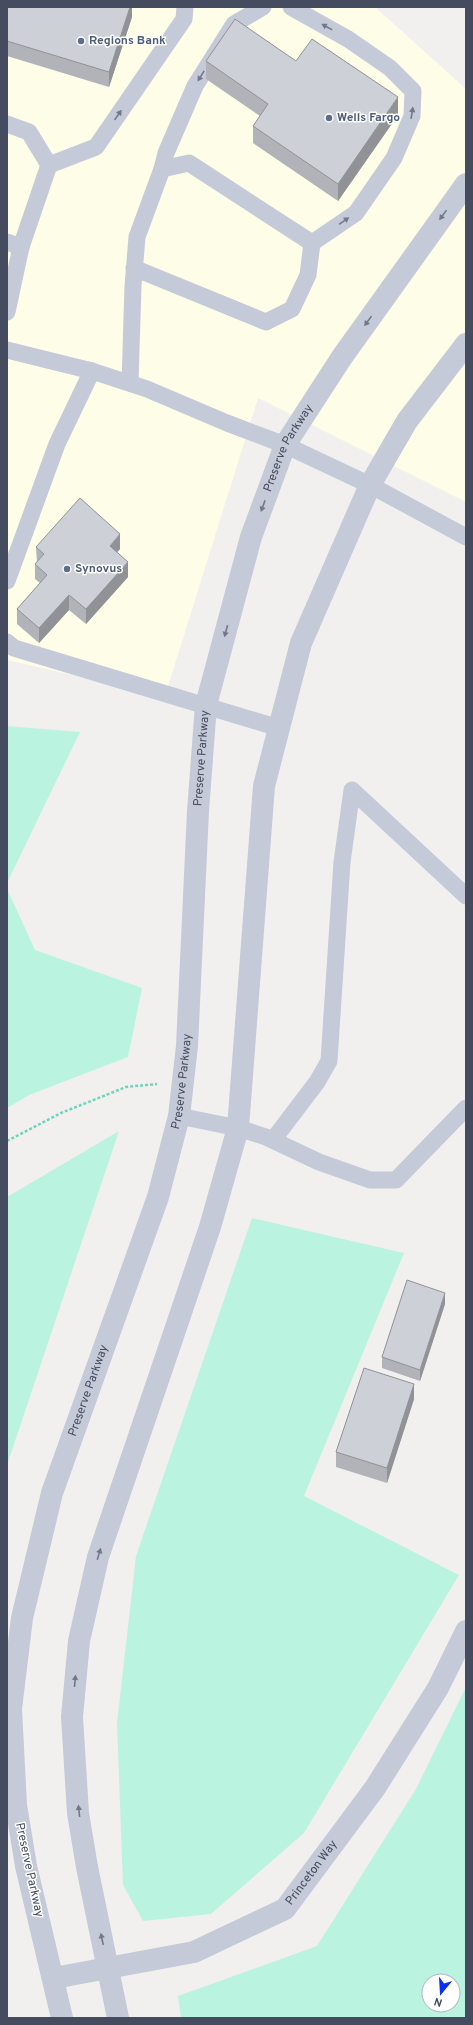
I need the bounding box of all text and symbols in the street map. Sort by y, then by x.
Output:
one-way arrow [321,24,333,30]
place label: Regions Bank [89,33,166,49]
marker: Regions Bank [76,36,86,46]
one-way arrow [197,71,205,81]
one-way arrow [409,106,415,119]
one-way arrow [114,110,122,120]
place label: Wells Fargo [337,110,400,126]
marker: Wells Fargo [324,113,334,123]
one-way arrow [439,210,447,221]
one-way arrow [339,217,349,225]
one-way arrow [364,316,372,327]
street label: Preserve Parkway [260,401,317,494]
one-way arrow [259,501,265,513]
place label: Synovus [75,561,122,577]
marker: Synovus [62,564,72,574]
one-way arrow [223,625,229,637]
street label: Preserve Parkway [190,710,214,807]
street label: Preserve Parkway [168,1033,196,1131]
street label: Preserve Parkway [65,1343,112,1439]
one-way arrow [96,1547,102,1559]
one-way arrow [72,1675,79,1687]
one-way arrow [75,1805,82,1817]
street label: Preserve Parkway [11,1821,47,1919]
street label: Princeton Way [282,1837,341,1909]
one-way arrow [99,1933,105,1945]
north arrow [421,1973,461,2013]
text: N [432,1994,444,2009]

